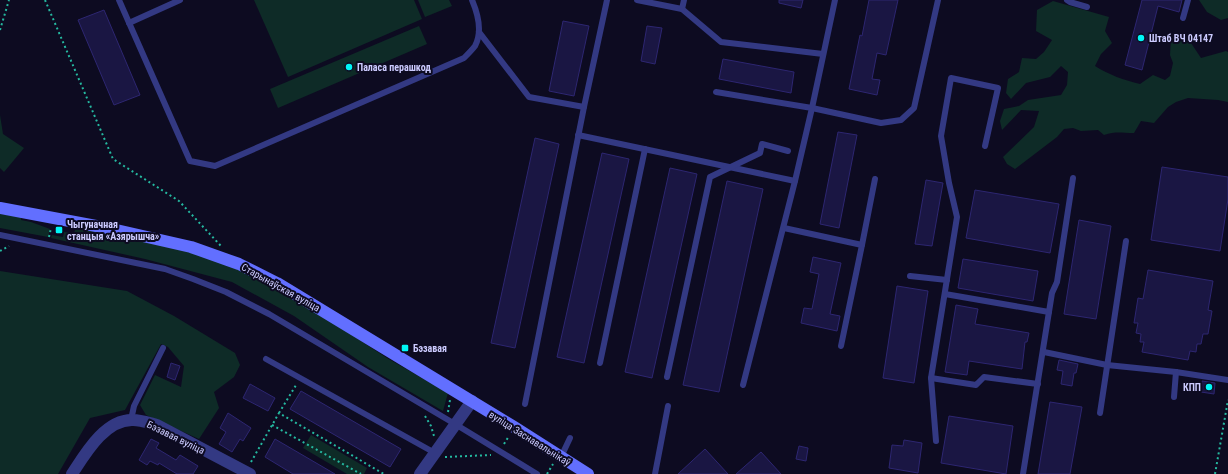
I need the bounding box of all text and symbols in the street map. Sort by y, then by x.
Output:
marker: Штаб ВЧ 04147 [1136,33,1146,43]
place label: Штаб ВЧ 04147 [1149,33,1213,44]
marker: Паласа перашкод [344,62,354,72]
place label: Паласа перашкод [357,62,431,73]
place label: Чыгуначная станцыя «Азярышча» [67,219,160,242]
marker: Чыгуначная станцыя «Азярышча» [54,225,64,235]
street label: Старынаўская вуліца [240,261,322,314]
marker: Бэзавая [400,343,410,353]
place label: Бэзавая [413,343,447,354]
place label: КПП [1183,382,1201,393]
marker: КПП [1204,382,1214,392]
street label: вуліца Заснавальнікаў [487,409,572,468]
street label: Бэзавая вуліца [145,419,207,456]

